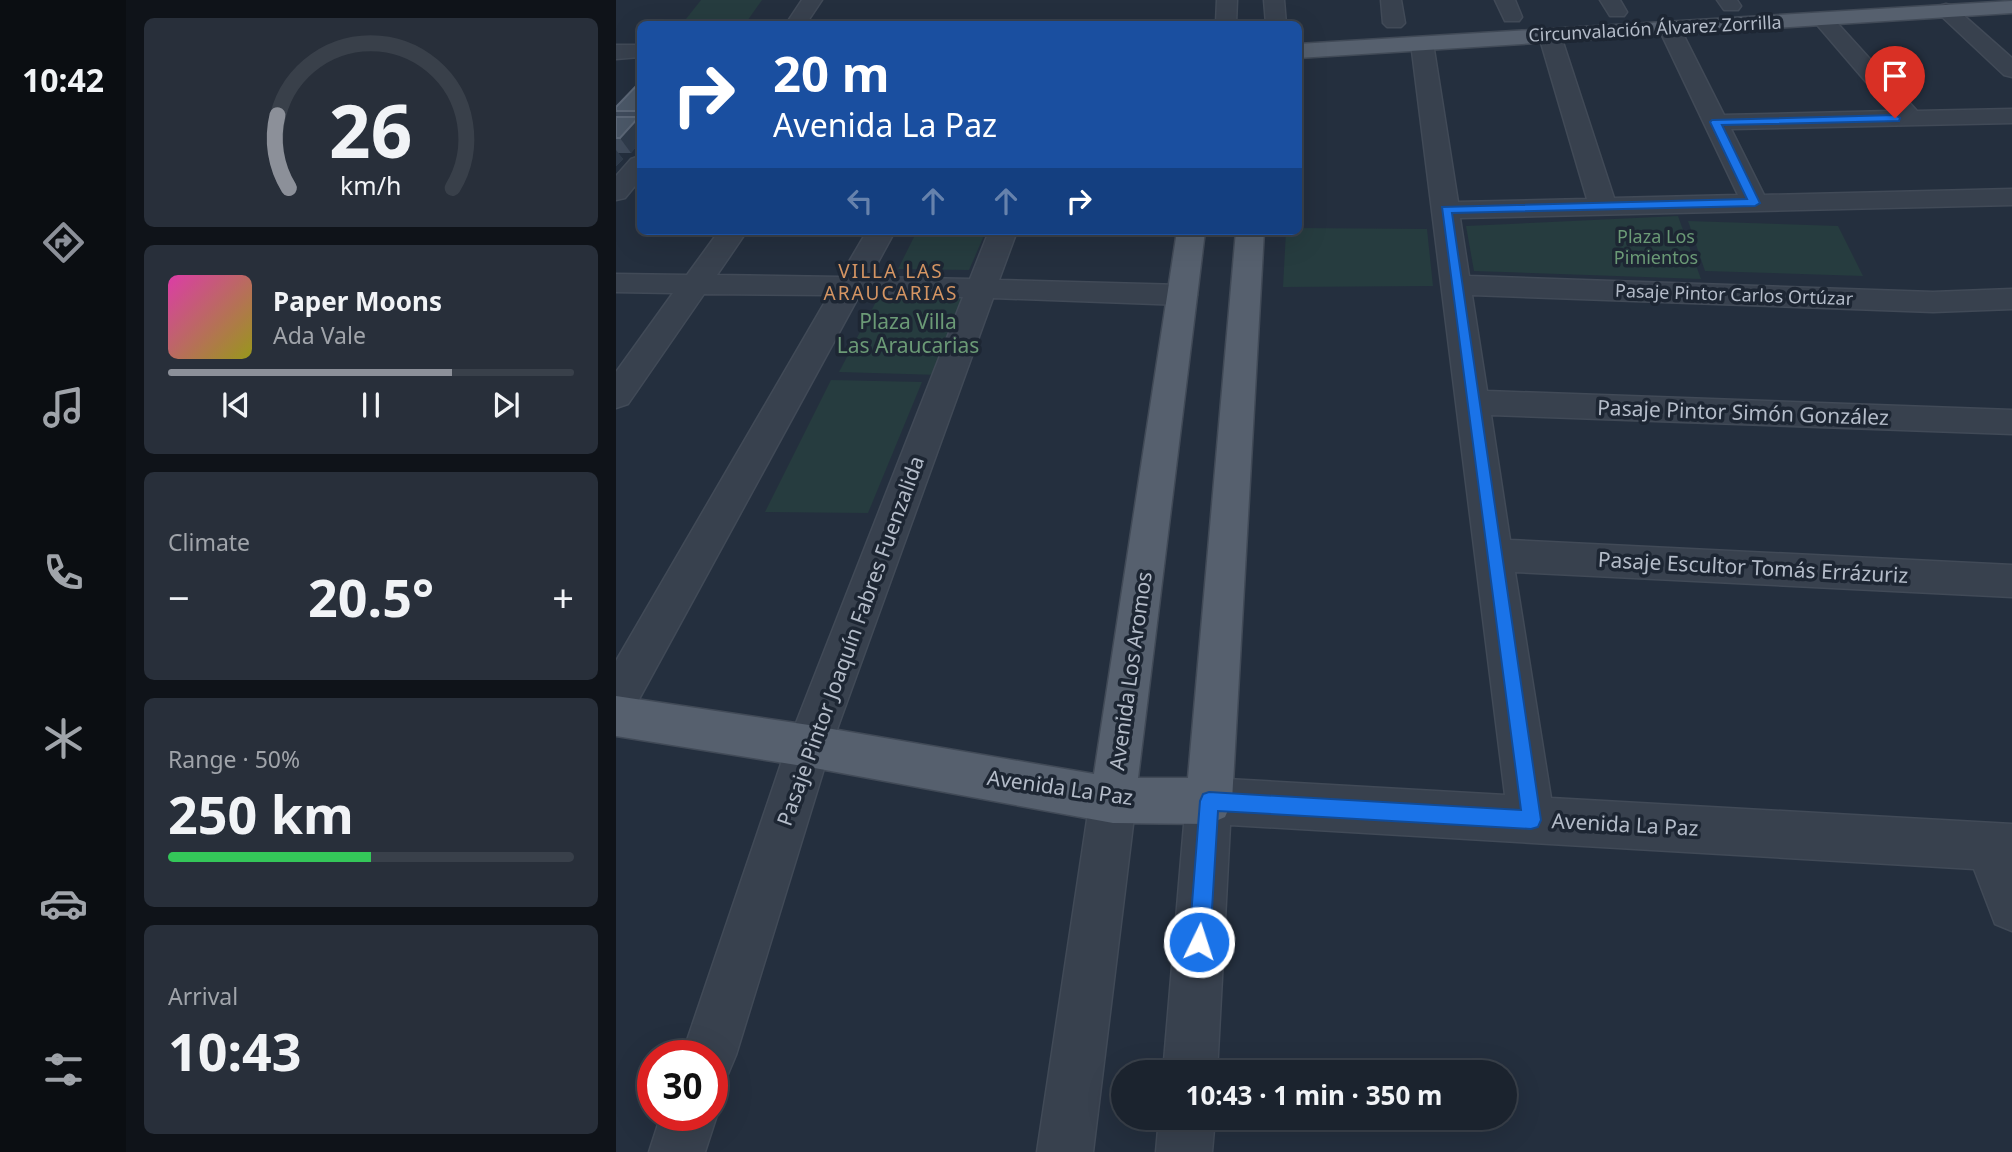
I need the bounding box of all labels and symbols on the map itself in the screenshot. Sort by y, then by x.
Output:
street label: Circunvalación Álvarez Zorrilla [1528,9,1782,47]
pin [1865,46,1925,118]
park label: Plaza Los Pimientos [1614,224,1698,269]
district label: VILLA LAS ARAUCARIAS [824,258,958,306]
street label: Pasaje Pintor Carlos Ortúzar [1615,278,1854,310]
park label: Plaza Villa Las Araucarias [837,307,979,359]
street label: Pasaje Pintor Simón González [1597,393,1889,431]
street label: Pasaje Pintor Joaquín Fabres Fuenzalida [770,452,930,829]
street label: Pasaje Escultor Tomás Errázuriz [1597,545,1909,589]
street label: Avenida Los Aromos [1102,570,1158,772]
street label: Avenida La Paz [985,763,1135,811]
street label: Avenida La Paz [1551,806,1699,842]
position arrow [1162,905,1236,979]
speed limit sign: 30 [637,1040,728,1131]

